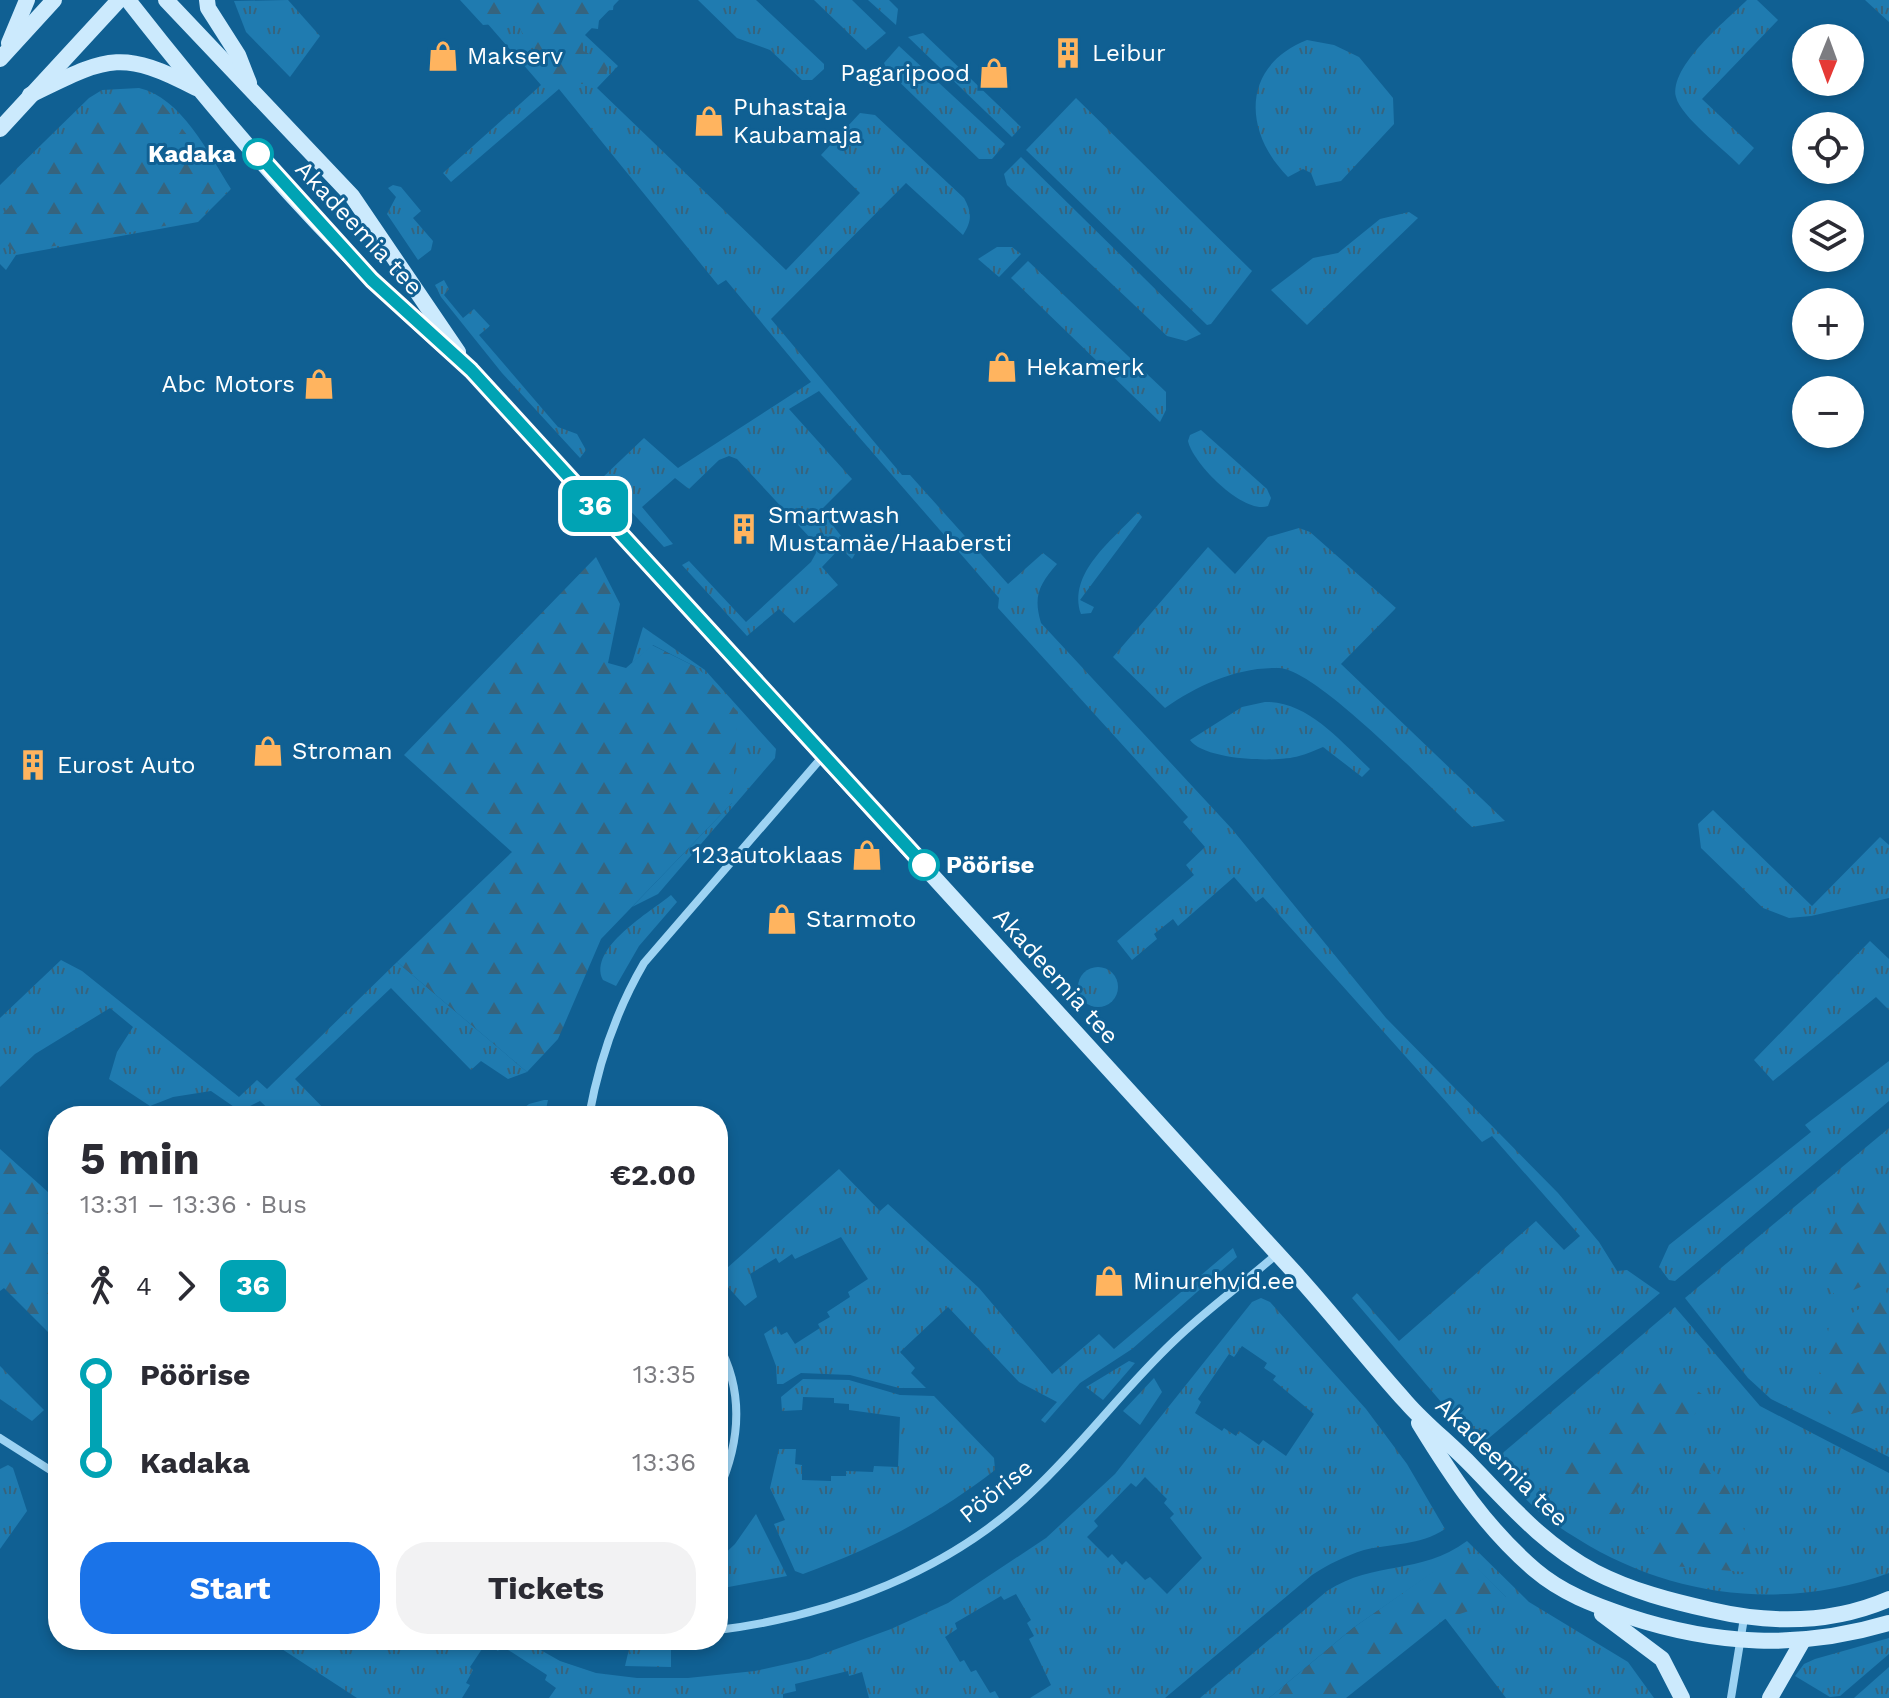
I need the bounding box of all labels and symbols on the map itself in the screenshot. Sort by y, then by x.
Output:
north arrow [1792,24,1864,96]
building icon: Leibur [1051,36,1085,70]
shop icon: Makserv [426,39,460,73]
place label: Leibur [1092,39,1166,67]
place label: Makserv [467,42,564,70]
shop icon: Pagaripood [977,56,1011,90]
place label: Pagaripood [840,59,970,87]
place label: Puhastaja Kaubamaja [733,93,862,149]
shop icon: Puhastaja Kaubamaja [692,104,726,138]
marker: Kadaka [243,139,273,169]
place label: Kadaka [148,140,236,168]
street label: Akadeemia tee [290,155,428,301]
shop icon: Hekamerk [985,350,1019,384]
place label: Hekamerk [1026,353,1145,381]
shop icon: Abc Motors [302,367,336,401]
place label: Abc Motors [162,370,295,398]
line badge: 36 [559,480,631,532]
place label: Smartwash Mustamäe/Haabersti [768,501,1012,557]
building icon: Smartwash Mustamäe/Haabersti [727,512,761,546]
shop icon: Stroman [251,734,285,768]
place label: Stroman [292,737,393,765]
building icon: Eurost Auto [16,748,50,782]
place label: Eurost Auto [57,751,195,779]
shop icon: 123autoklaas [850,838,884,872]
place label: 123autoklaas [692,841,843,869]
marker: Pöörise [909,850,939,880]
place label: Pöörise [946,851,1034,879]
shop icon: Starmoto [765,902,799,936]
street label: Akadeemia tee [988,902,1124,1050]
place label: Starmoto [806,905,916,933]
shop icon: Minurehvid.ee [1092,1264,1126,1298]
place label: Minurehvid.ee [1133,1267,1295,1295]
street label: Akadeemia tee [1430,1392,1574,1532]
street label: Pöörise [954,1453,1038,1529]

